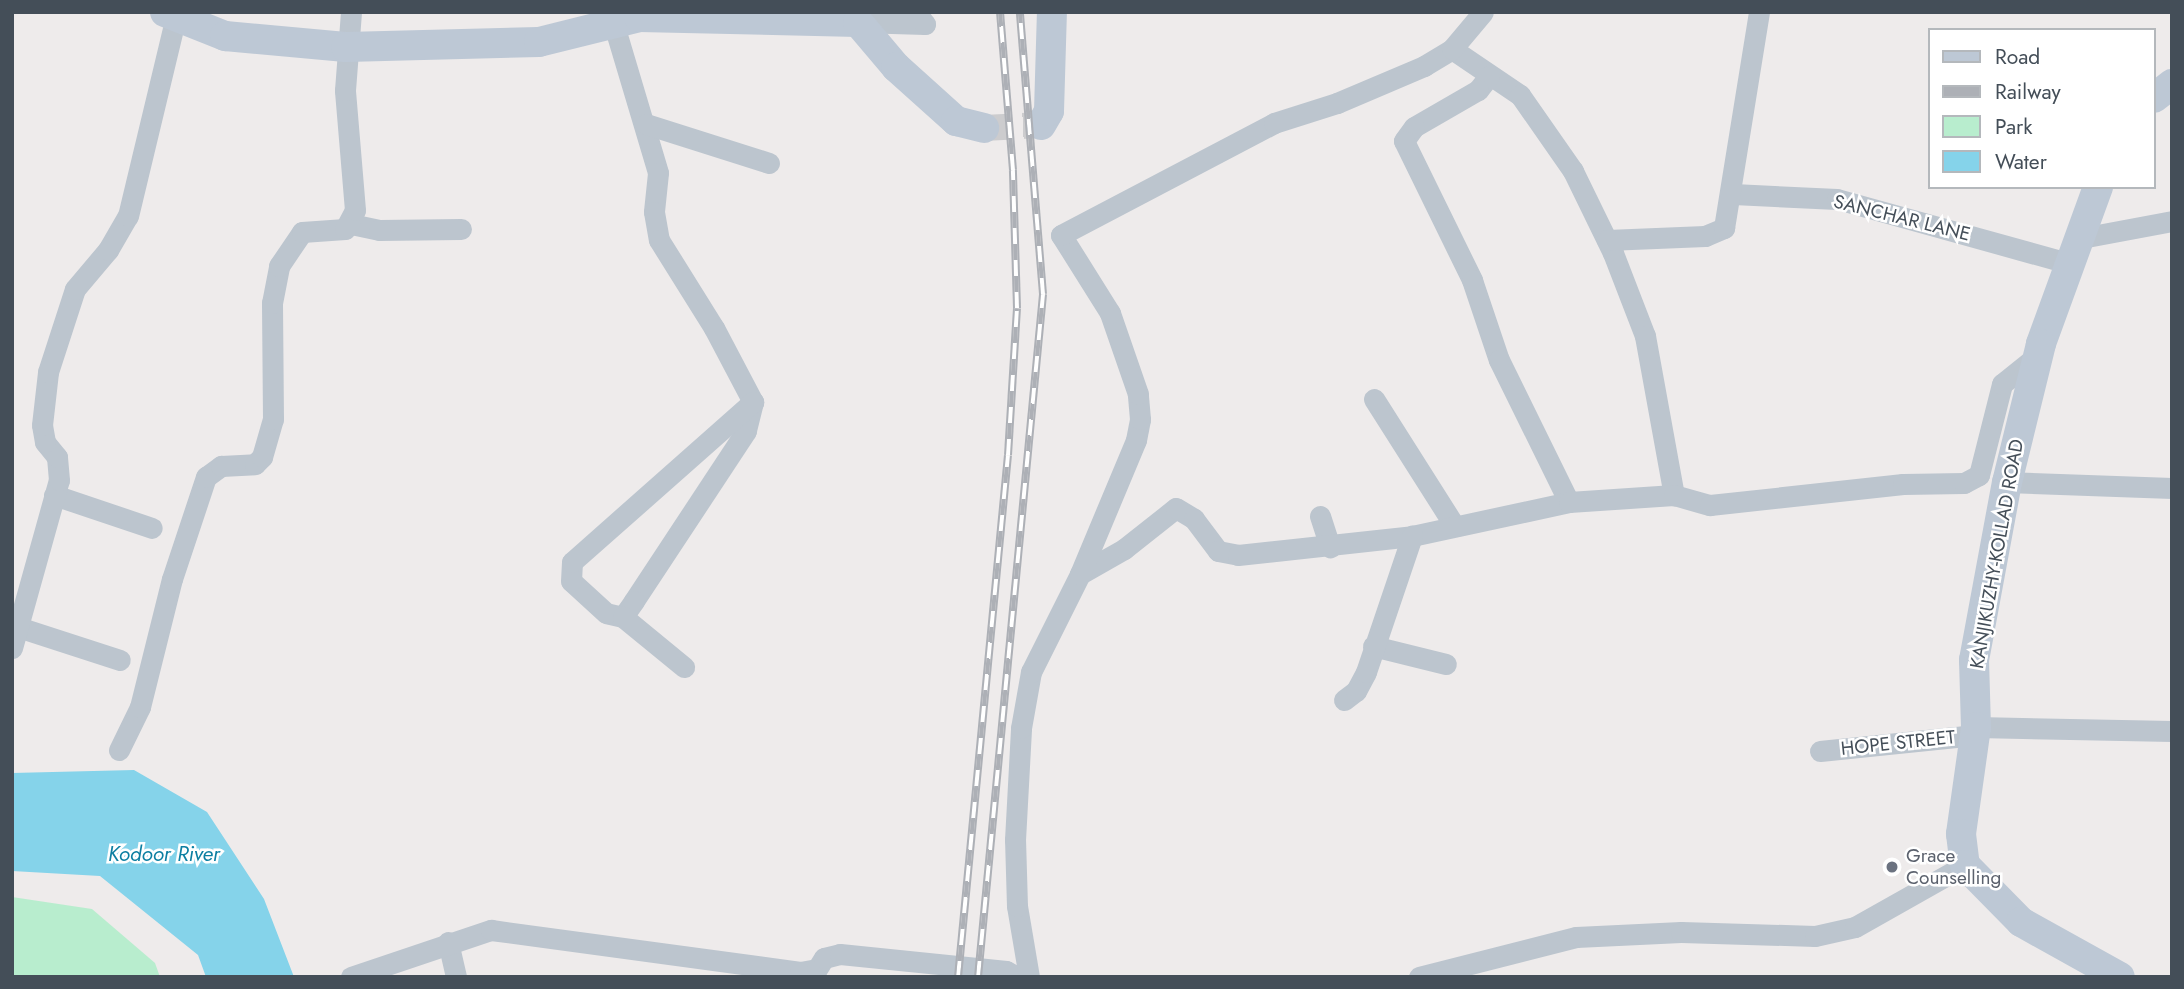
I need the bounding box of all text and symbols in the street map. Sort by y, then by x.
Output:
legend [1928,28,2156,189]
text: Road [1995,42,2040,72]
text: Railway [1995,77,2061,107]
text: Park [1995,112,2032,142]
text: Water [1995,147,2047,177]
street label: SANCHAR LANE [1831,190,1973,246]
street label: KANJIKUZHY-KOLLAD ROAD [1966,437,2028,671]
street label: HOPE STREET [1840,726,1956,760]
water label: Kodoor River [108,841,220,867]
place label: Grace Counselling [1906,845,2001,889]
marker: Grace Counselling [1884,859,1900,875]

